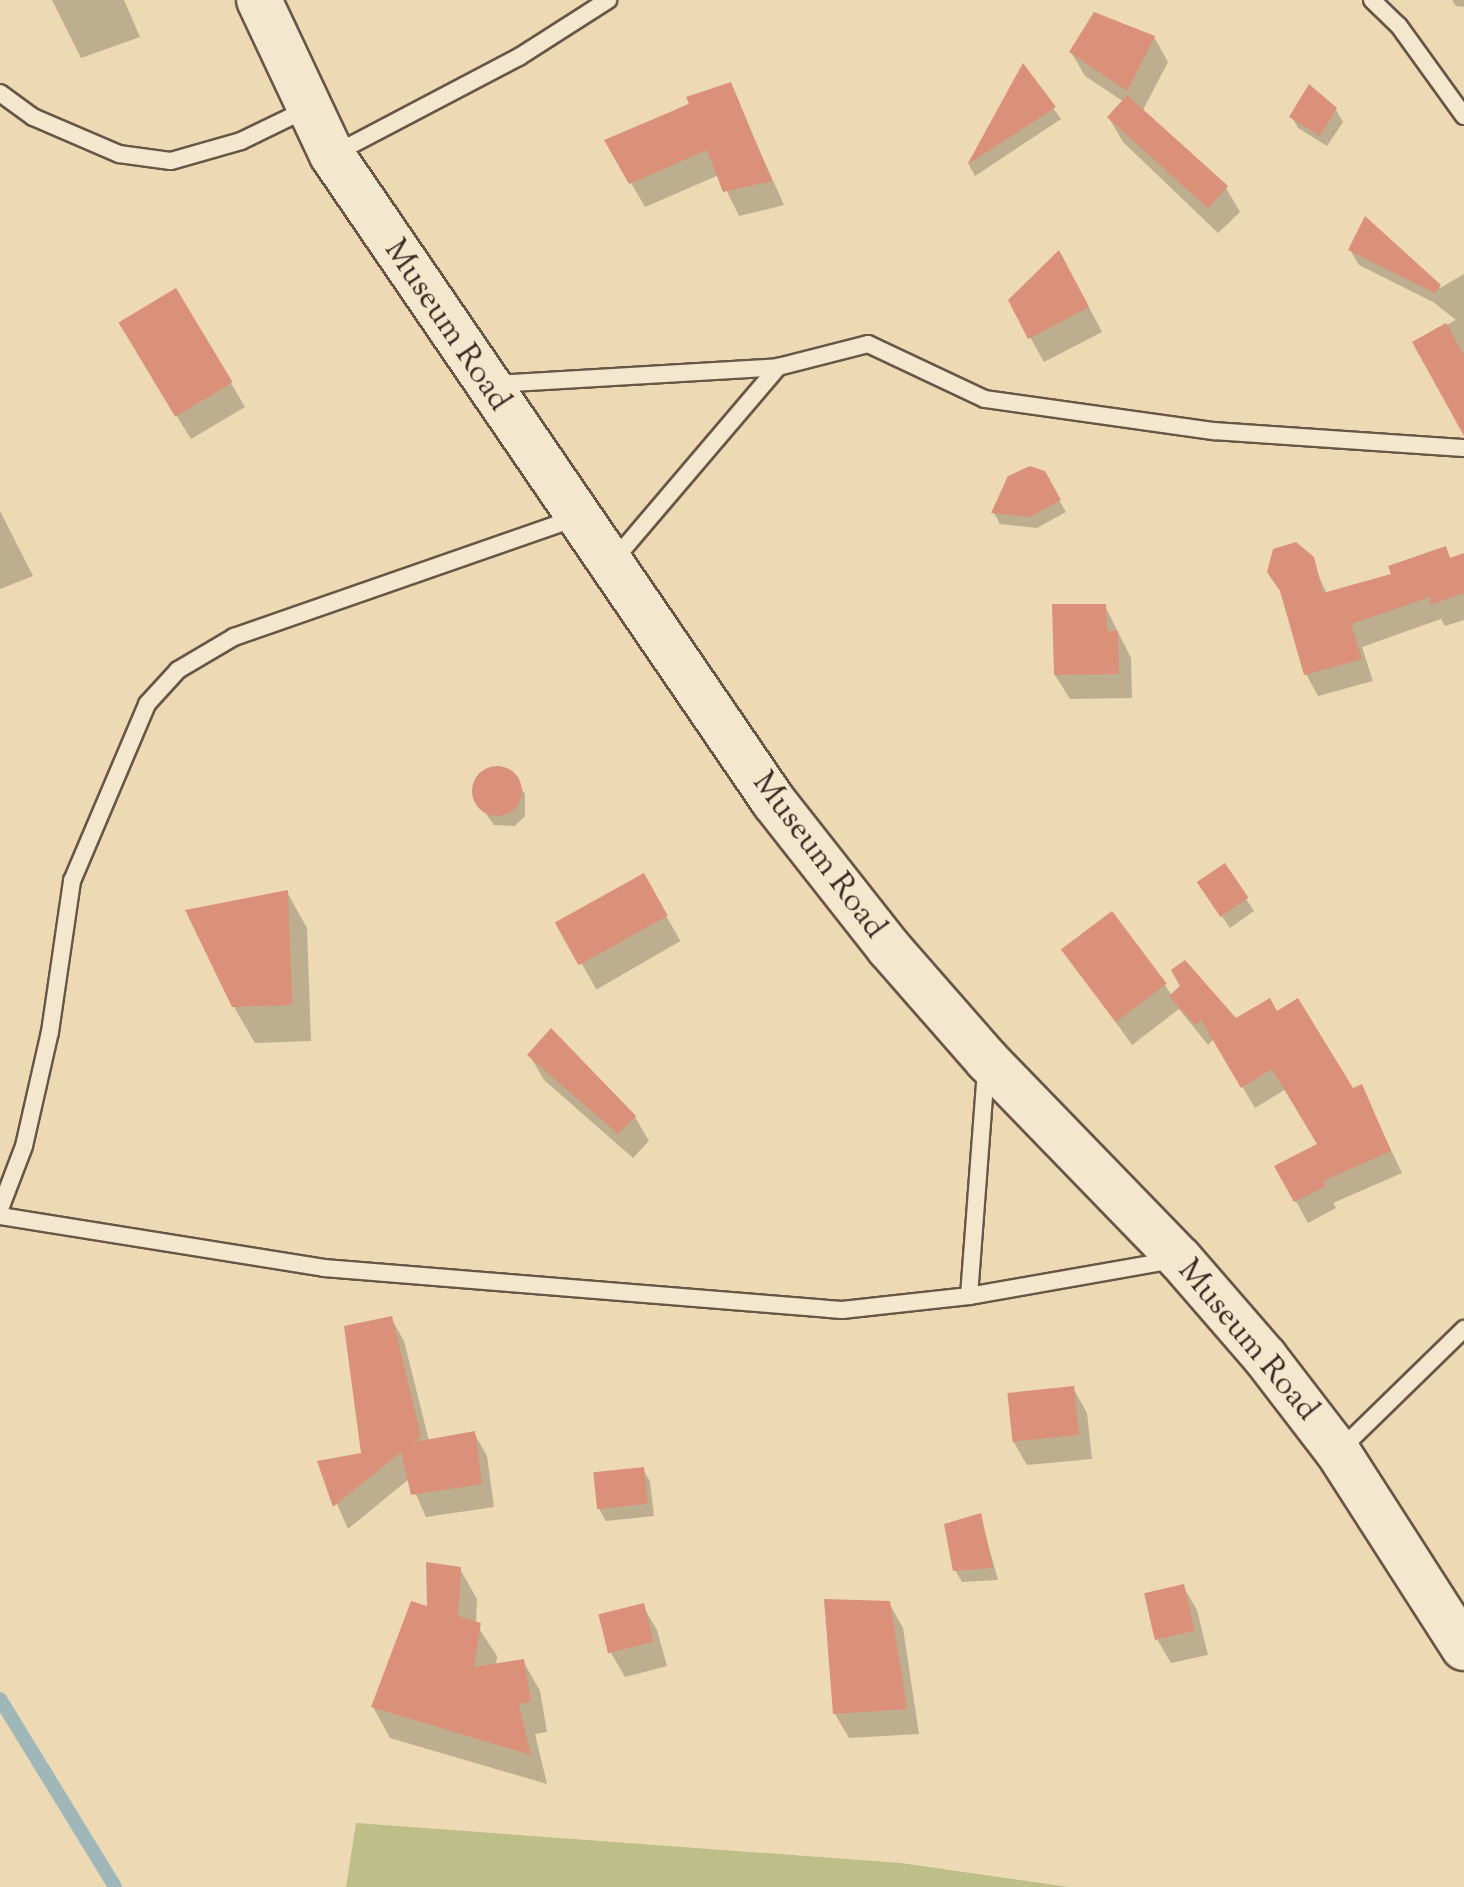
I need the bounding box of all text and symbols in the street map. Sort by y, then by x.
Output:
street label: Museum Road [375,233,517,419]
street label: Museum Road [743,765,893,947]
street label: Museum Road [1168,1253,1326,1429]

